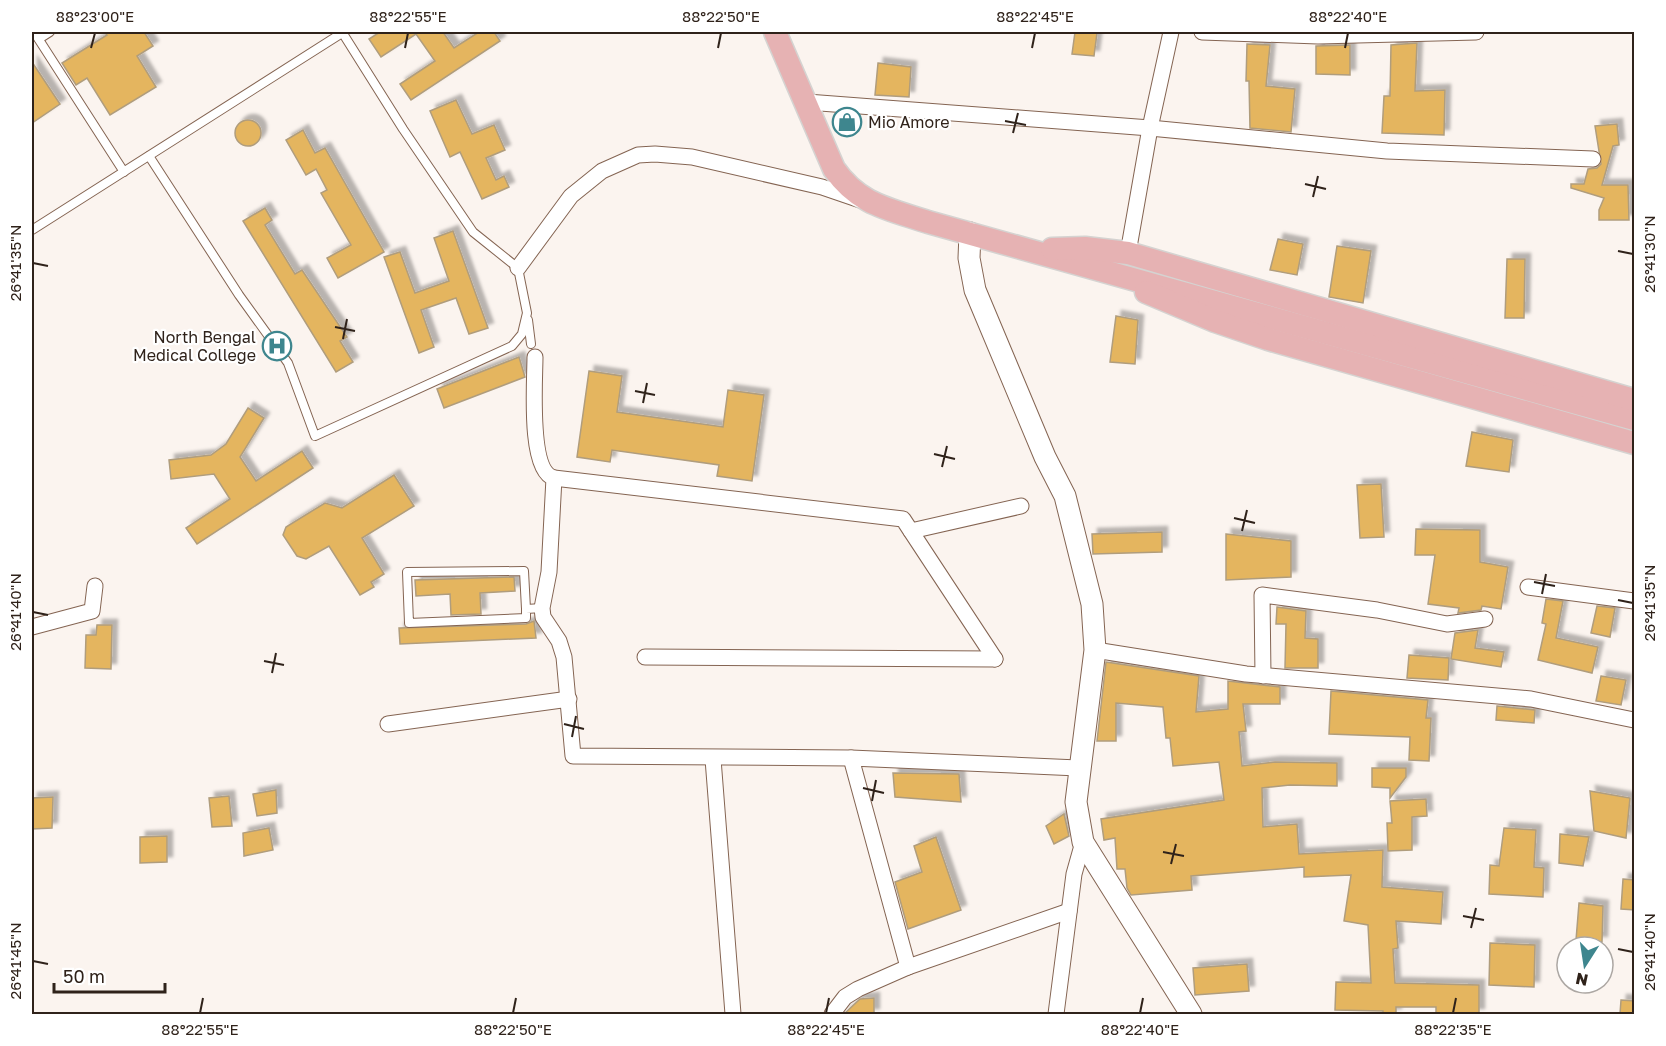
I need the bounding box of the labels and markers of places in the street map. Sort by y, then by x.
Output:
shop icon: Mio Amore [831,106,863,138]
place label: Mio Amore [868,112,950,132]
place label: North Bengal Medical College [133,327,256,365]
hospital icon: North Bengal Medical College [261,330,293,362]

